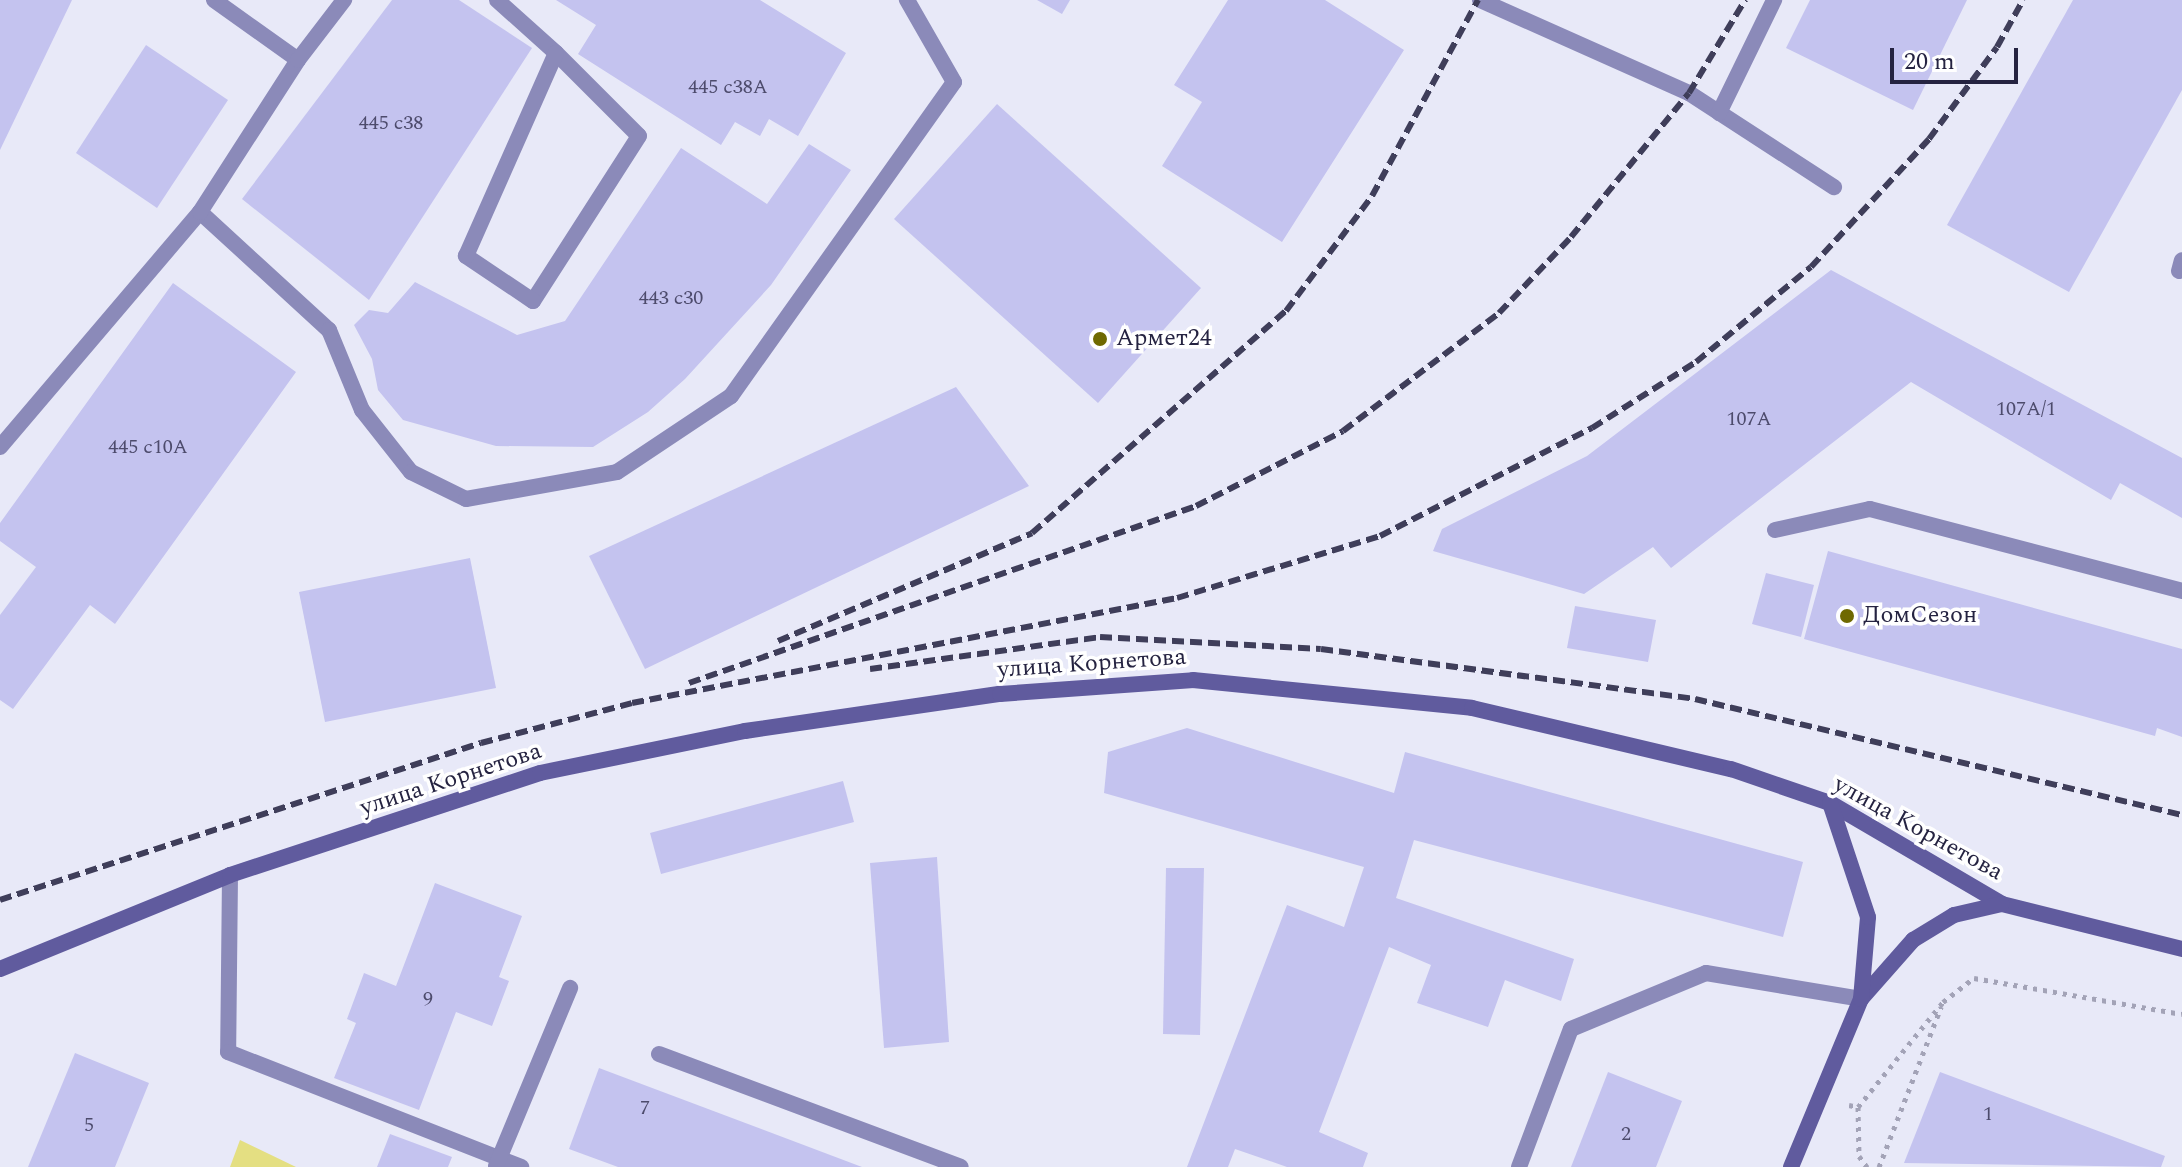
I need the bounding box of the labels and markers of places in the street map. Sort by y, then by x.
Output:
place label: Армет24 [1116,325,1212,353]
marker: Армет24 [1091,330,1109,348]
place label: ДомСезон [1863,602,1977,630]
marker: ДомСезон [1838,607,1856,625]

